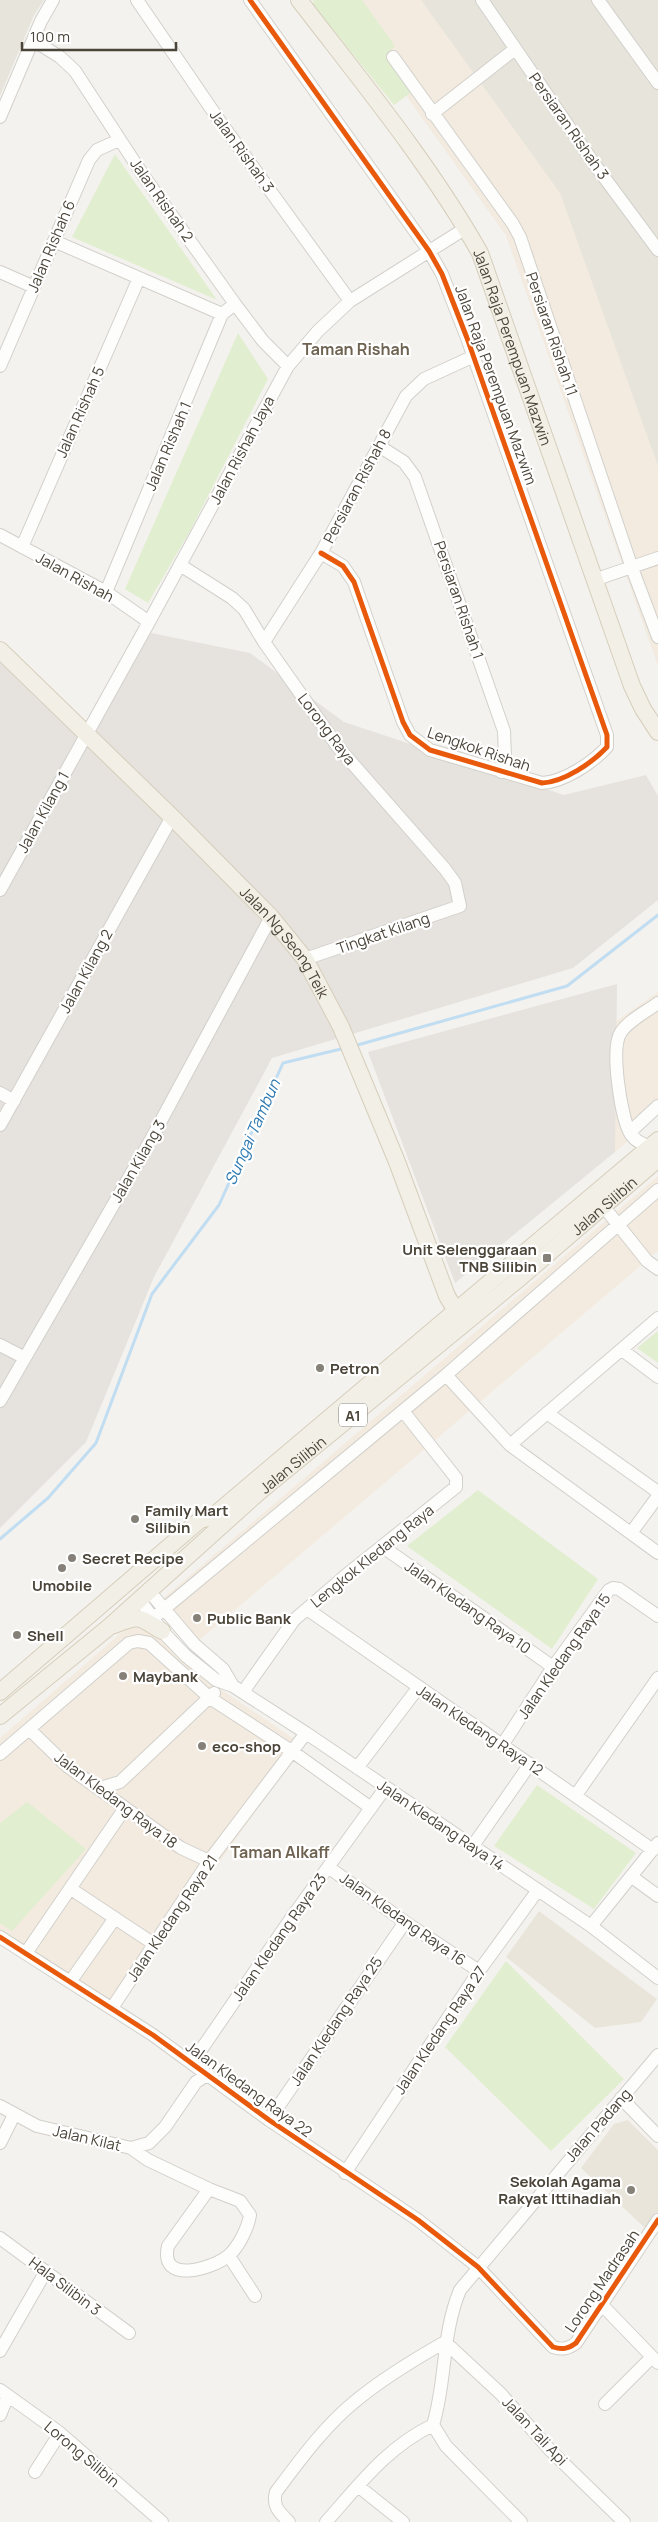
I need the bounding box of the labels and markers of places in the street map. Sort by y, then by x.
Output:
place label: Unit Selenggaraan TNB Silibin [402,1239,537,1277]
marker: Unit Selenggaraan TNB Silibin [541,1252,553,1264]
place label: Petron [330,1358,379,1379]
marker: Petron [314,1362,326,1374]
place label: Family Mart Silibin [145,1500,228,1538]
marker: Family Mart Silibin [129,1513,141,1525]
place label: Secret Recipe [82,1548,184,1569]
marker: Secret Recipe [66,1552,78,1564]
marker: Umobile [56,1562,68,1574]
place label: Umobile [32,1575,92,1596]
place label: Public Bank [207,1608,292,1629]
marker: Public Bank [191,1612,203,1624]
place label: Shell [27,1625,64,1646]
marker: Shell [11,1629,23,1641]
place label: Maybank [133,1666,199,1687]
marker: Maybank [117,1670,129,1682]
place label: eco-shop [212,1736,281,1757]
marker: eco-shop [196,1740,208,1752]
place label: Sekolah Agama Rakyat Ittihadiah [498,2171,621,2209]
marker: Sekolah Agama Rakyat Ittihadiah [625,2184,637,2196]

